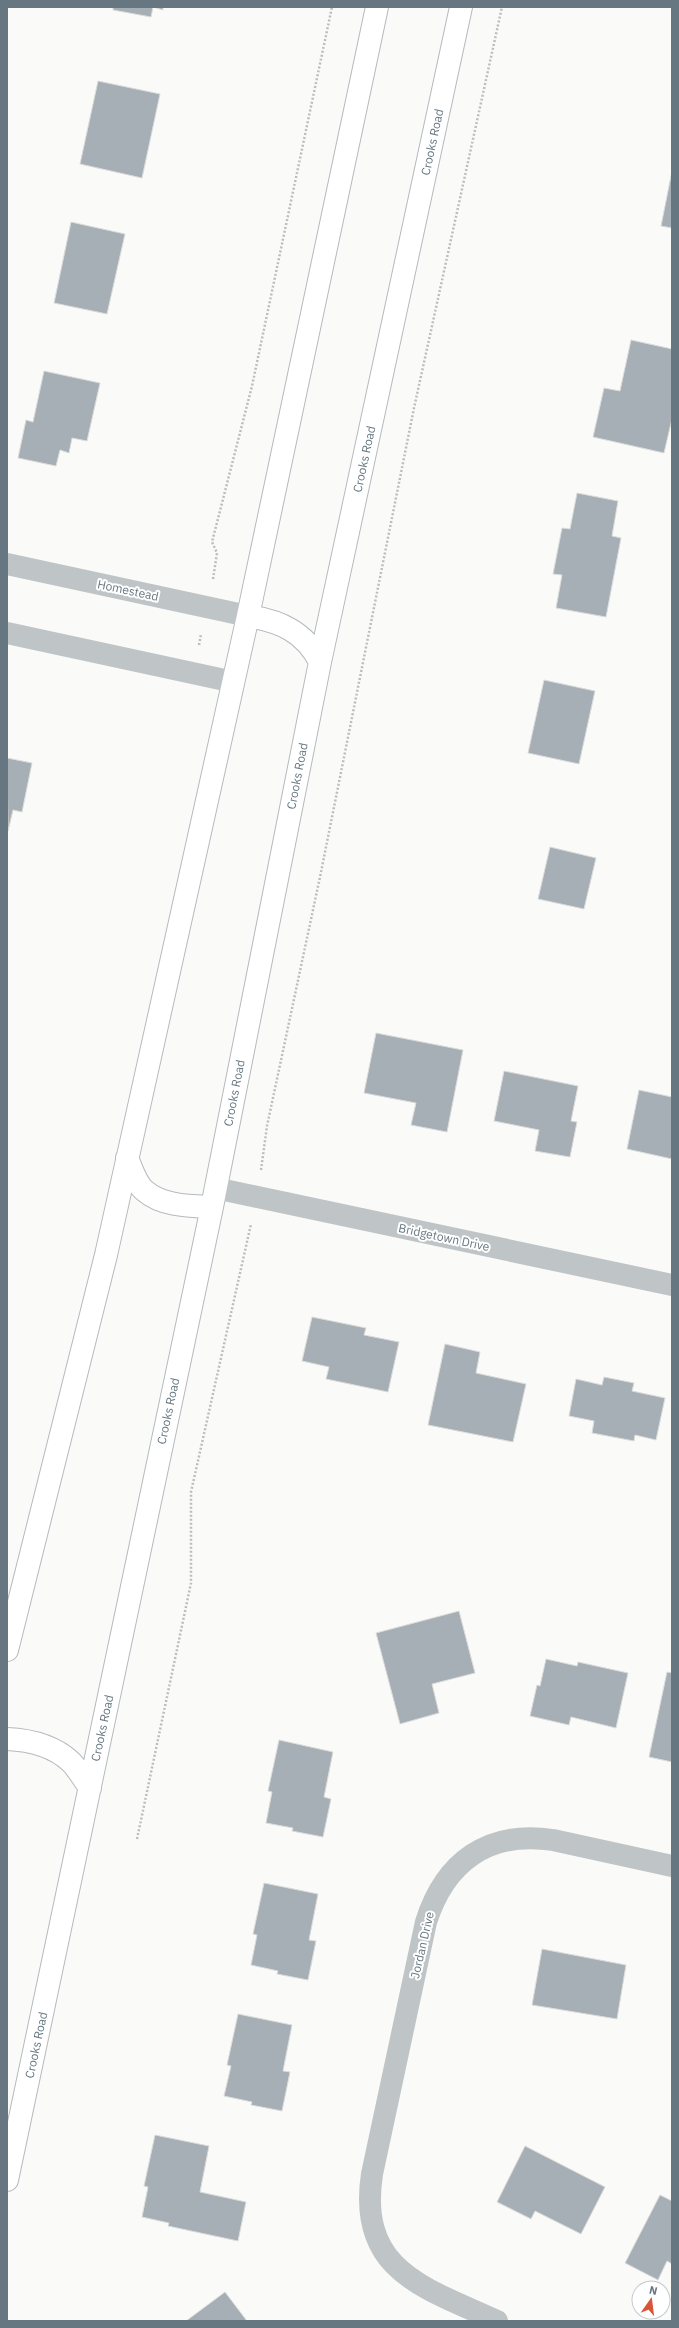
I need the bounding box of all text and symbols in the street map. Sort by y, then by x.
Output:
street label: Crooks Road [418,107,446,177]
street label: Crooks Road [350,424,378,494]
street label: Homestead [96,576,160,604]
street label: Crooks Road [283,741,311,811]
street label: Crooks Road [220,1058,248,1128]
street label: Bridgetown Drive [397,1220,491,1254]
street label: Crooks Road [154,1376,182,1446]
street label: Crooks Road [88,1693,116,1763]
street label: Jordan Drive [407,1910,437,1980]
street label: Crooks Road [22,2010,50,2080]
north arrow [631,2280,671,2320]
text: N [648,2283,659,2298]

